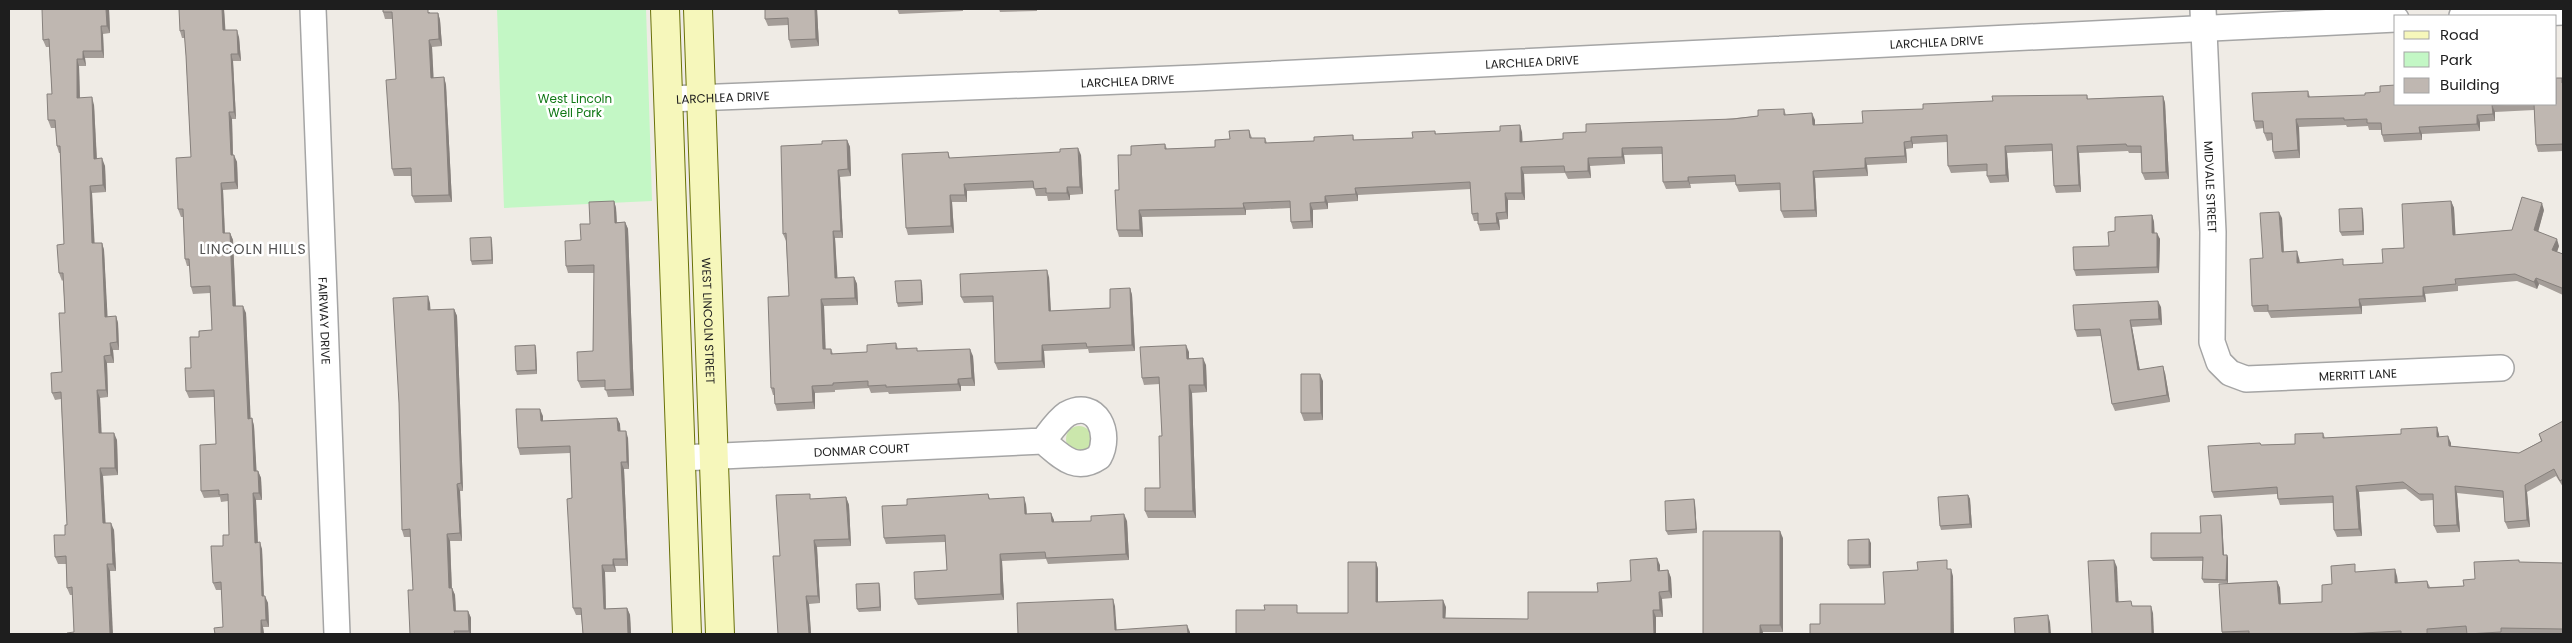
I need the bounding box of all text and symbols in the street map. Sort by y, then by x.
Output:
legend [2394,15,2557,105]
text: Road [2440,24,2479,45]
street label: LARCHLEA DRIVE [1889,31,1984,52]
text: Park [2440,49,2472,70]
street label: LARCHLEA DRIVE [1485,51,1579,72]
street label: LARCHLEA DRIVE [1080,70,1175,91]
text: Building [2440,74,2500,95]
street label: LARCHLEA DRIVE [676,86,770,107]
park label: West Lincoln Well Park [538,90,612,121]
street label: MIDVALE STREET [2200,140,2222,234]
district label: LINCOLN HILLS [199,239,307,259]
street label: WEST LINCOLN STREET [698,257,720,385]
street label: FAIRWAY DRIVE [315,277,335,365]
street label: MERRITT LANE [2318,364,2397,384]
street label: DONMAR COURT [813,439,911,460]

